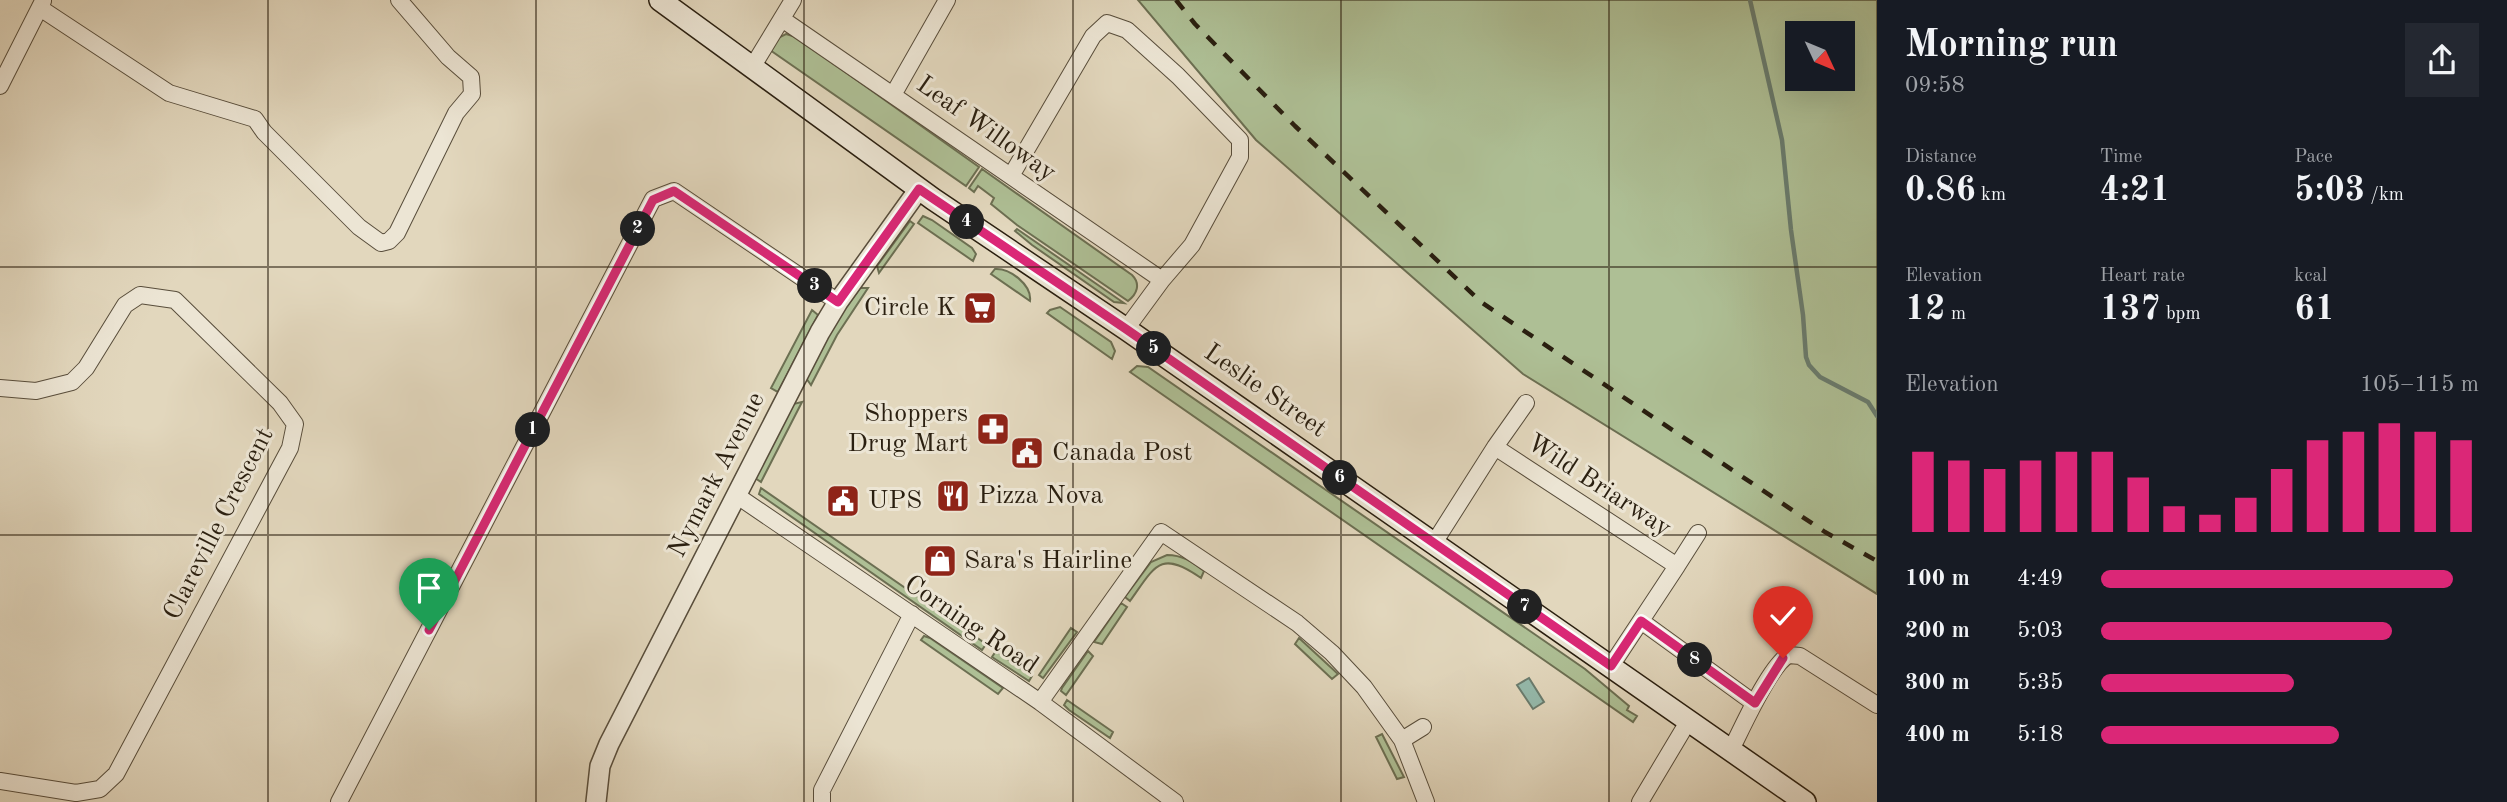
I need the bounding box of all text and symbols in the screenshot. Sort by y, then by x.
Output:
north arrow [1785,21,1855,91]
map controls [1785,21,1855,91]
button: share [2405,23,2479,97]
text: Morning run [1905,27,2118,65]
street label: Leaf Willoway [911,71,1061,187]
text: 09:58 [1905,74,1965,97]
text: Distance [1905,148,1977,167]
text: Time [2100,148,2142,167]
text: Pace [2294,148,2333,167]
text: 0.86 [1905,173,1976,208]
text: 4:21 [2100,173,2170,208]
text: 5:03 [2294,173,2365,208]
text: km [1976,186,2006,205]
text: /km [2365,186,2404,205]
pin: 4 [950,204,984,240]
pin: 2 [620,212,656,246]
text: 4 [961,212,972,231]
text: 2 [632,219,643,238]
text: Elevation [1905,267,1982,286]
text: Heart rate [2100,267,2185,286]
text: kcal [2294,267,2327,286]
pin: 3 [798,268,832,304]
text: 3 [809,276,820,295]
supermarket icon: Circle K [961,289,999,327]
text: 12 [1905,292,1946,327]
text: 137 [2100,292,2161,327]
text: 61 [2294,292,2335,327]
place label: Circle K [864,295,956,321]
text: m [1946,305,1966,324]
text: bpm [2161,305,2201,324]
pin: 5 [1136,332,1172,366]
text: 5 [1148,339,1159,358]
street label: Leslie Street [1199,339,1331,443]
text: Elevation [1905,373,1999,396]
text: 105–115 m [2360,373,2479,396]
street label: Nymark Avenue [664,388,770,562]
place label: Shoppers Drug Mart [847,401,968,457]
pharmacy icon: Shoppers Drug Mart [974,410,1012,448]
pin: 1 [516,412,550,448]
text: 1 [527,420,538,439]
street label: Clareville Crescent [159,424,279,624]
street label: Wild Briarway [1522,430,1676,542]
public building icon: Canada Post [1008,434,1046,472]
place label: Canada Post [1052,440,1192,466]
pin: 6 [1322,461,1358,496]
text: 6 [1334,468,1345,487]
restaurant icon: Pizza Nova [934,477,972,515]
public building icon: UPS [824,482,862,520]
place label: Pizza Nova [978,483,1103,509]
place label: UPS [868,488,922,514]
shop icon: Sara's Hairline [921,542,959,580]
place label: Sara's Hairline [964,548,1132,574]
pin [399,558,459,630]
text: 100 m [1905,567,1970,590]
text: 4:49 [2017,567,2063,590]
icon: arrive [410,569,448,607]
street label: Corning Road [899,571,1043,679]
pin [1753,586,1813,658]
pin: 7 [1508,590,1542,624]
text: 7 [1519,597,1530,616]
icon: check [1764,597,1802,635]
text: 200 m [1905,619,1970,642]
text: 5:03 [2017,619,2063,642]
pin: 8 [1678,642,1712,678]
text: 8 [1689,650,1700,669]
text: 300 m [1905,671,1970,694]
text: 5:35 [2017,671,2063,694]
text: 400 m [1905,723,1970,746]
text: 5:18 [2017,723,2063,746]

